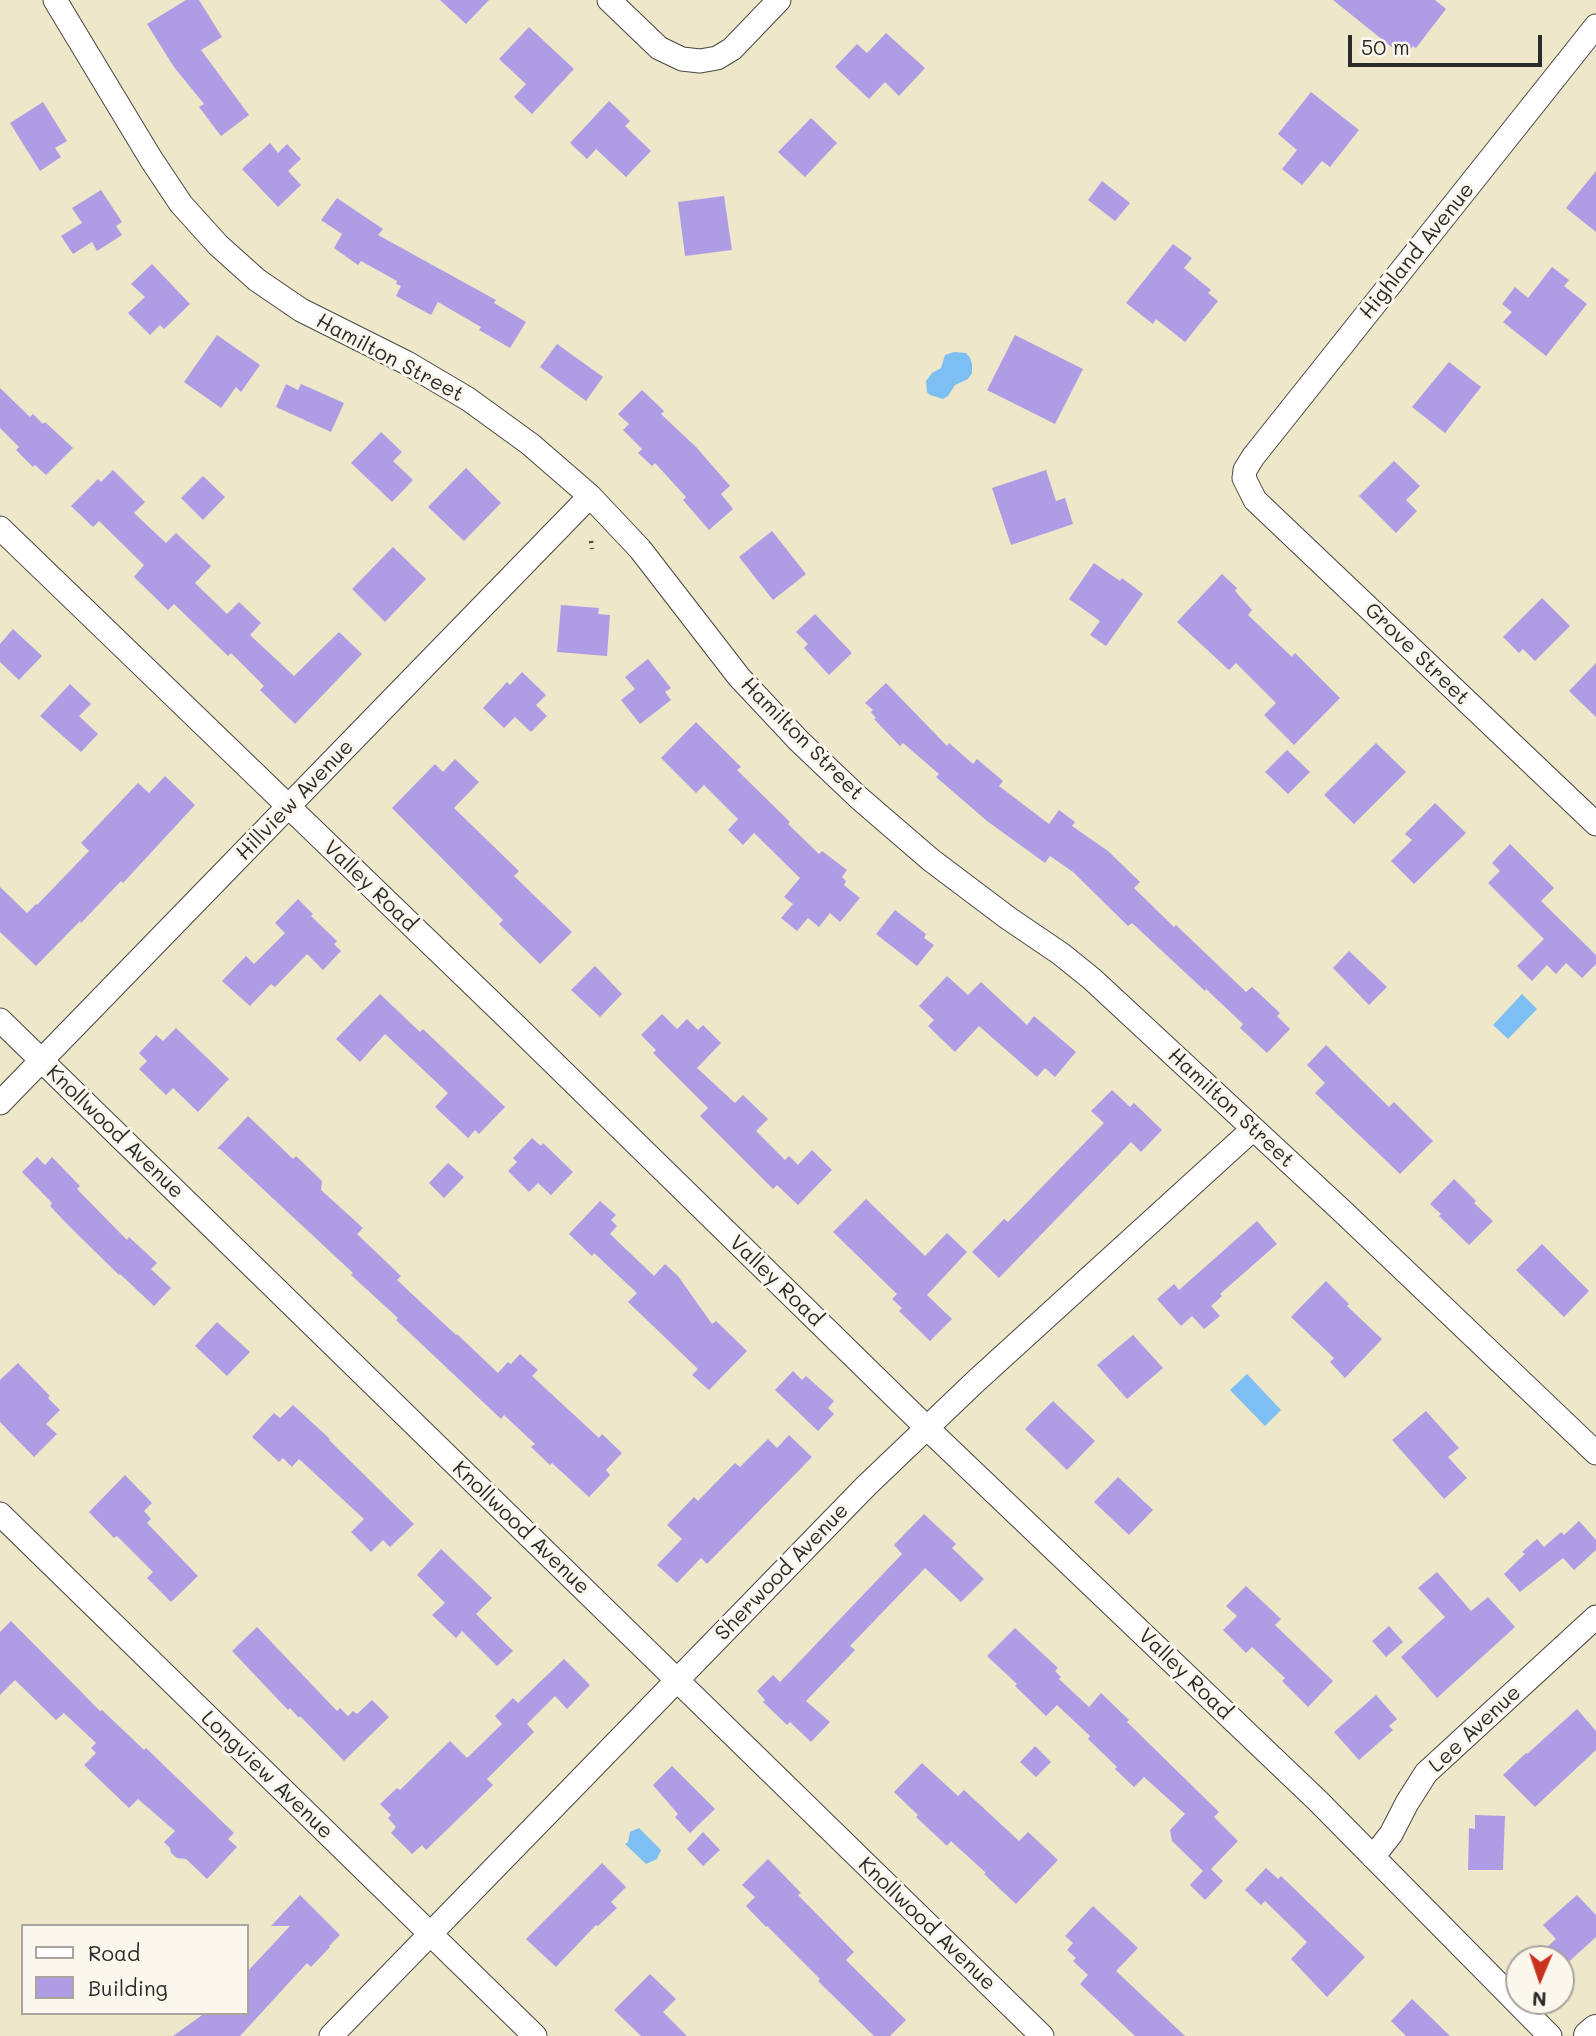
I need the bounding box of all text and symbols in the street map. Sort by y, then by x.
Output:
scale bar [1351,21,1545,65]
text: 50 m [1361,33,1410,60]
street label: Highland Avenue [1354,178,1480,324]
street label: Hamilton Street [312,309,468,407]
street label: Grove Street [1359,598,1475,710]
street label: Hamilton Street [735,672,869,806]
street label: Hillview Avenue [231,734,359,866]
street label: Valley Road [318,835,422,937]
street label: Hamilton Street [1163,1043,1299,1173]
street label: Knollwood Avenue [41,1060,189,1204]
street label: Valley Road [724,1230,828,1332]
street label: Knollwood Avenue [447,1456,595,1600]
street label: Sherwood Avenue [710,1498,854,1646]
street label: Valley Road [1133,1623,1237,1725]
street label: Lee Avenue [1424,1680,1526,1778]
street label: Longview Avenue [196,1706,338,1844]
street label: Knollwood Avenue [853,1852,1001,1996]
legend [21,1924,248,2015]
text: Road [88,1939,140,1966]
north arrow [1505,1945,1575,2015]
text: Building [88,1974,168,2001]
text: N [1532,1987,1547,2012]

